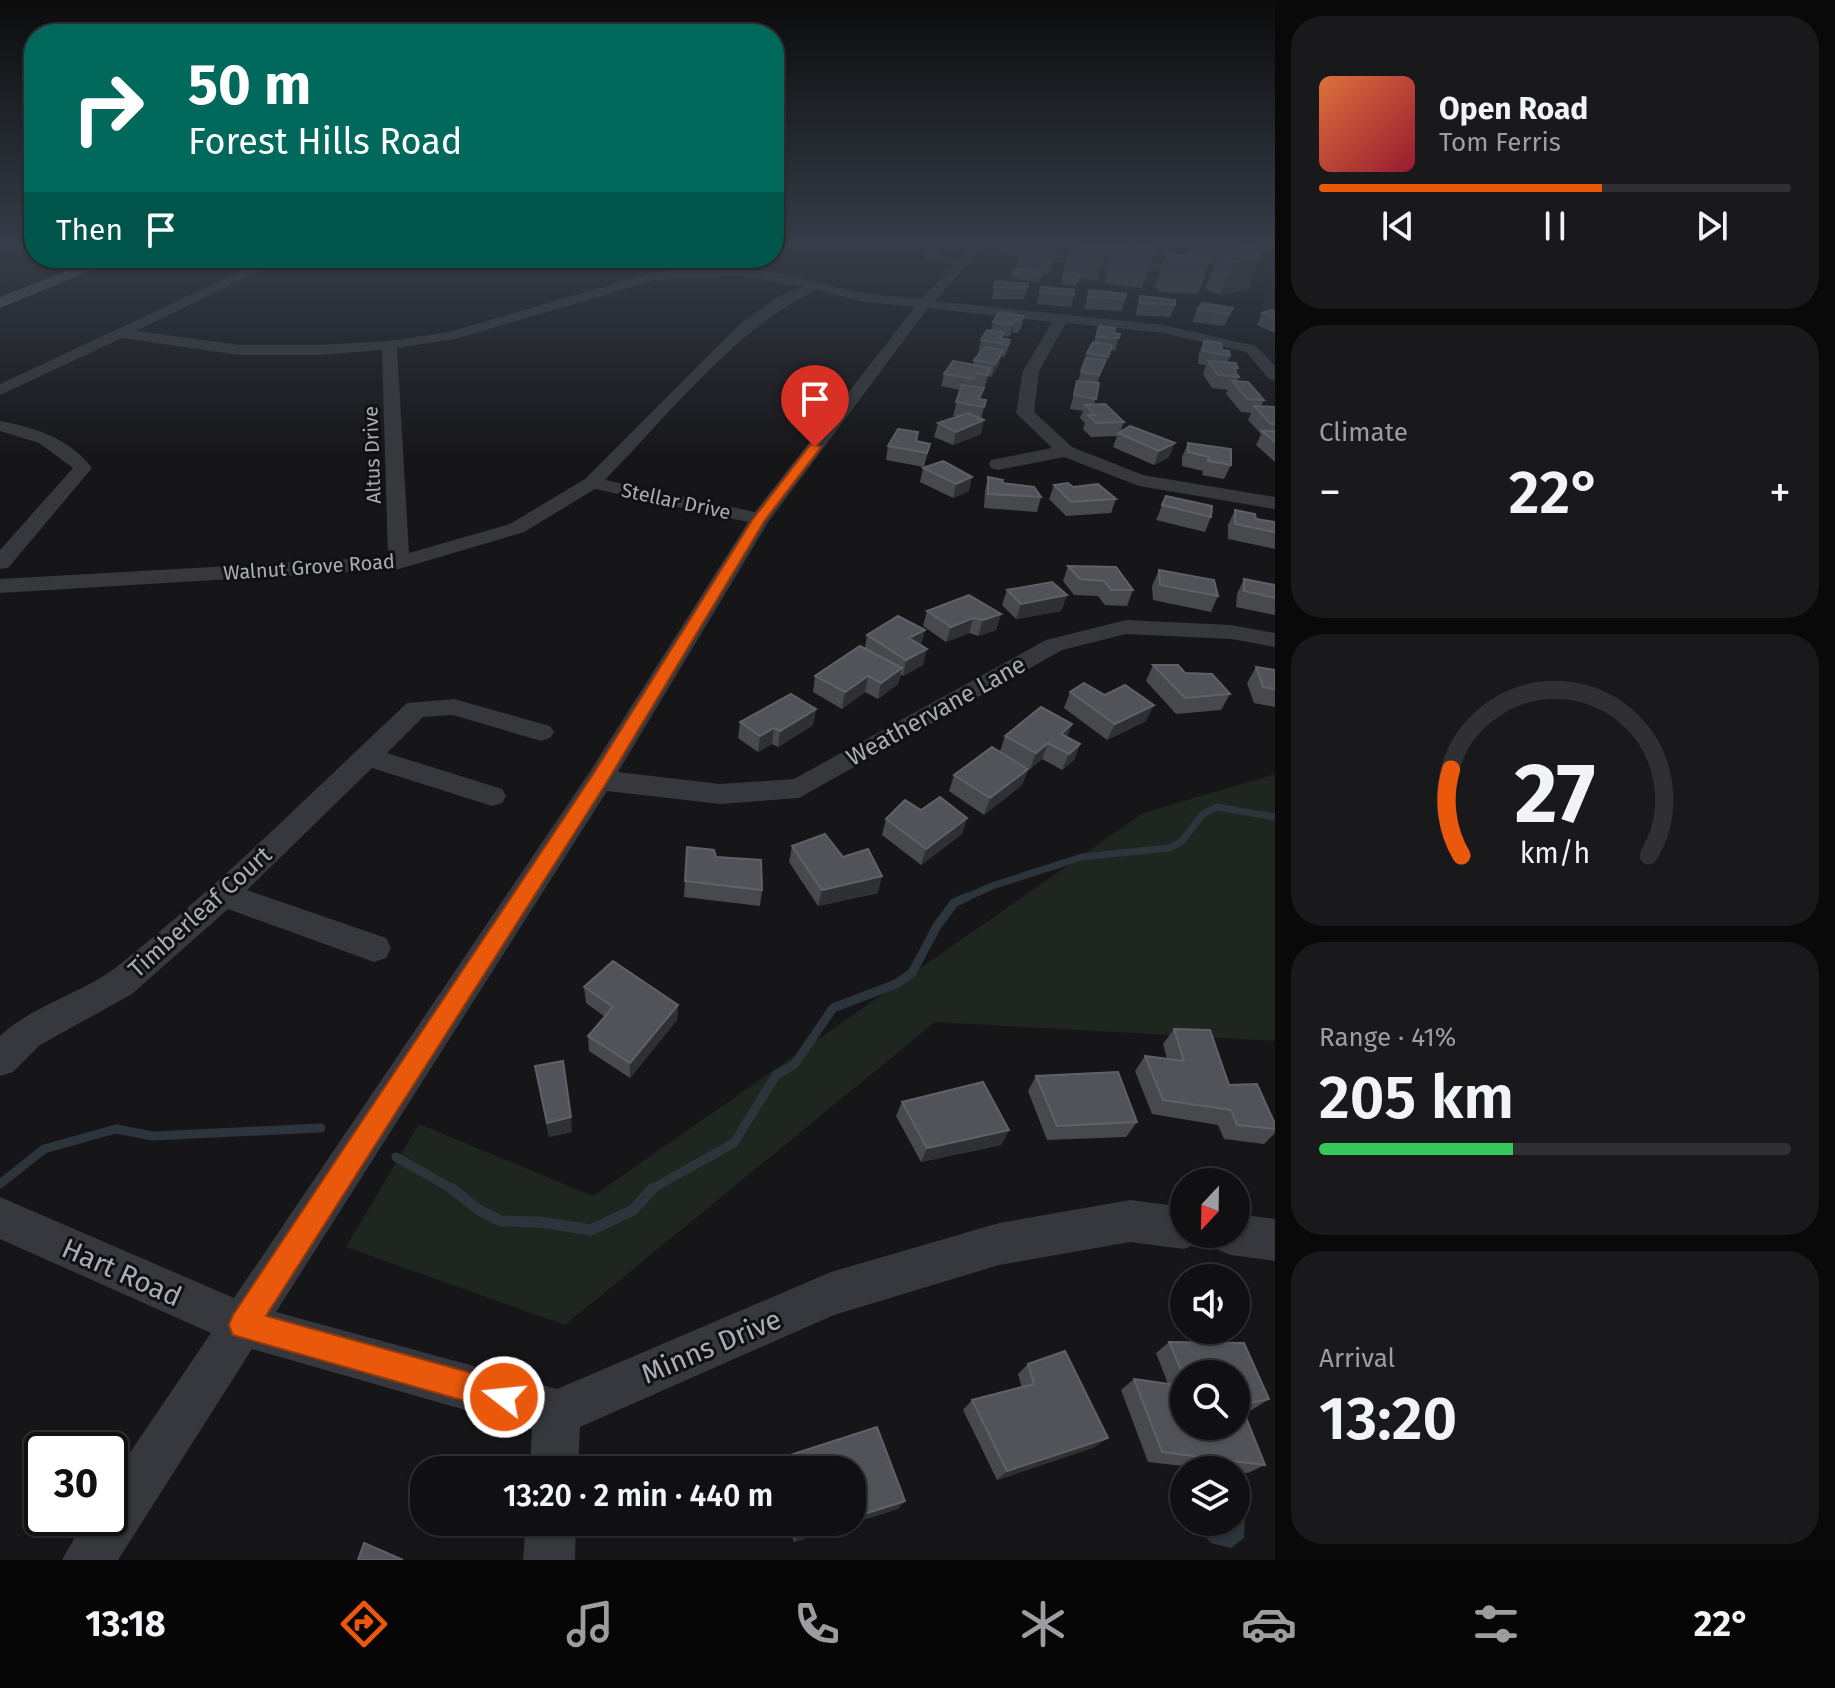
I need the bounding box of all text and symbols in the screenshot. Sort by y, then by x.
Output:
text: 50 m [188,52,311,119]
icon: right [56,56,160,160]
text: Open Road [1439,91,1588,127]
text: Forest Hills Road [188,120,462,164]
text: Tom Ferris [1439,127,1561,158]
icon: previous [1376,204,1420,248]
icon: pause [1533,204,1577,248]
icon: next [1690,204,1734,248]
icon: arrive [139,208,183,252]
text: Then [56,212,123,248]
pin [781,365,849,447]
icon: arrive [793,377,837,421]
street label: Altus Drive [358,406,386,504]
text: Climate [1319,417,1408,448]
text: 22° [1509,457,1601,529]
text: − [1319,466,1341,519]
text: + [1769,466,1791,519]
street label: Stellar Drive [619,478,733,524]
street label: Walnut Grove Road [222,549,396,585]
street label: Weathervane Lane [842,650,1030,772]
text: 27 [1514,744,1596,844]
text: km/h [1520,836,1590,871]
street label: Timberleaf Court [123,840,277,983]
text: Range · 41% [1319,1022,1456,1053]
text: 205 km [1319,1062,1514,1134]
north arrow [1170,1168,1250,1248]
map controls [1170,1168,1250,1536]
street label: Hart Road [57,1232,187,1313]
button: sound [1170,1264,1250,1344]
street label: Minns Drive [636,1302,786,1391]
text: Arrival [1319,1343,1395,1374]
position arrow [462,1355,546,1439]
button: search [1170,1360,1250,1440]
text: 13:20 [1319,1383,1457,1455]
speed limit sign: 30 [24,1432,128,1536]
button: layers [1170,1456,1250,1536]
text: 13:20 · 2 min · 440 m [503,1478,773,1514]
icon: directions [336,1596,392,1652]
icon: music [562,1596,618,1652]
icon: phone [789,1596,845,1652]
icon: climate [1015,1596,1071,1652]
icon: car [1241,1596,1297,1652]
icon: filters [1468,1596,1524,1652]
text: 13:18 [85,1602,166,1646]
text: 22° [1694,1602,1750,1646]

